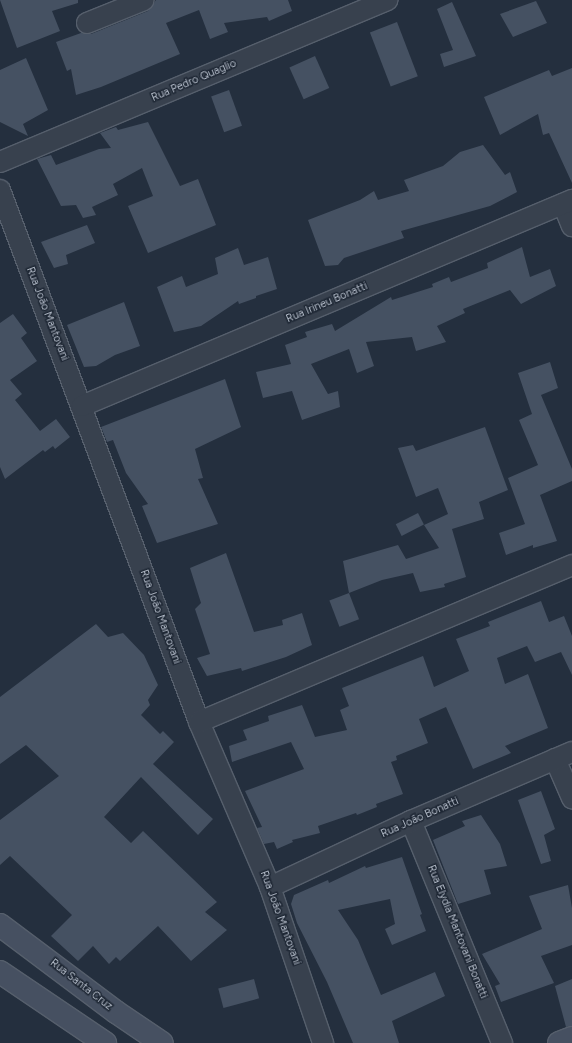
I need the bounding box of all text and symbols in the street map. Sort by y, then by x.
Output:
street label: Rua Pedro Quaglio [150,57,238,105]
street label: Rua João Mantovani [23,265,71,363]
street label: Rua Irineu Bonatti [284,280,370,326]
street label: Rua João Mantovani [137,568,183,666]
street label: Rua João Bonatti [379,795,461,841]
street label: Rua Elydia Mantovani Bonatti [424,863,490,1001]
street label: Rua João Mantovani [257,869,303,967]
street label: Rua Santa Cruz [47,957,115,1013]

